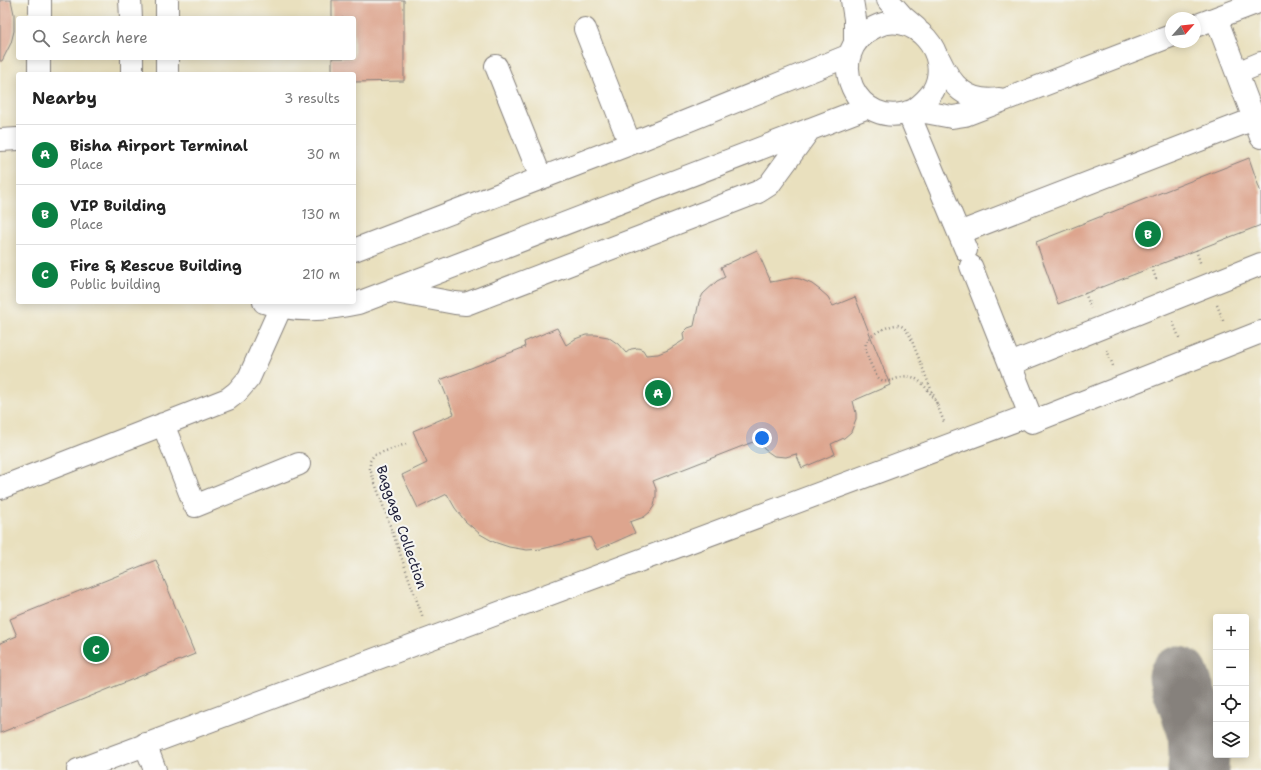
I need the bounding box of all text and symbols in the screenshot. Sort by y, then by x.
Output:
north arrow [1165,12,1201,48]
search box [16,16,356,60]
icon: search [30,27,52,49]
text: Search here [62,28,148,48]
text: Nearby [32,87,97,109]
text: 3 results [284,90,340,107]
text: Bisha Airport Terminal [70,136,248,156]
text: A [40,146,50,163]
text: 30 m [306,146,340,163]
text: Place [70,156,103,173]
text: VIP Building [70,196,166,216]
text: B [41,206,49,223]
text: 130 m [302,206,340,223]
text: Place [70,216,103,233]
pin: B [1135,219,1161,249]
text: Fire & Rescue Building [70,256,242,276]
text: C [41,266,49,283]
text: 210 m [302,266,340,283]
text: Public building [70,276,161,293]
pin: A [645,378,671,408]
your location [752,428,772,448]
street label: Baggage Collection [372,463,432,592]
map controls [1213,614,1249,758]
button: + [1213,614,1249,650]
pin: C [83,634,109,664]
button: − [1213,650,1249,686]
button: locate [1213,686,1249,722]
button: layers [1213,722,1249,758]

